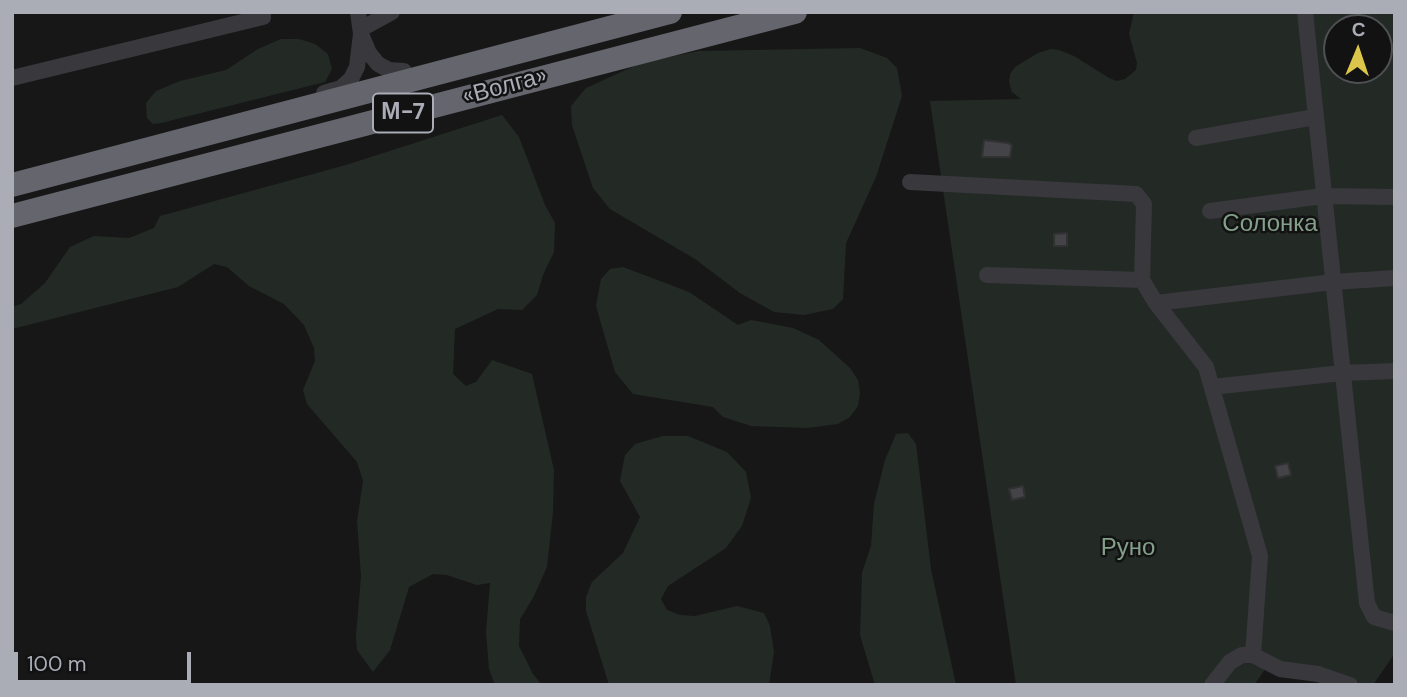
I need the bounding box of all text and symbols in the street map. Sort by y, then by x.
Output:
north arrow [1323,14,1393,84]
text: С [1351,17,1366,42]
street label: «Волга» [460,62,550,112]
road number: М-7 [373,94,433,132]
park label: Солонка [1222,211,1318,239]
park label: Руно [1101,535,1155,563]
scale bar [18,638,194,682]
text: 100 m [27,650,87,678]

